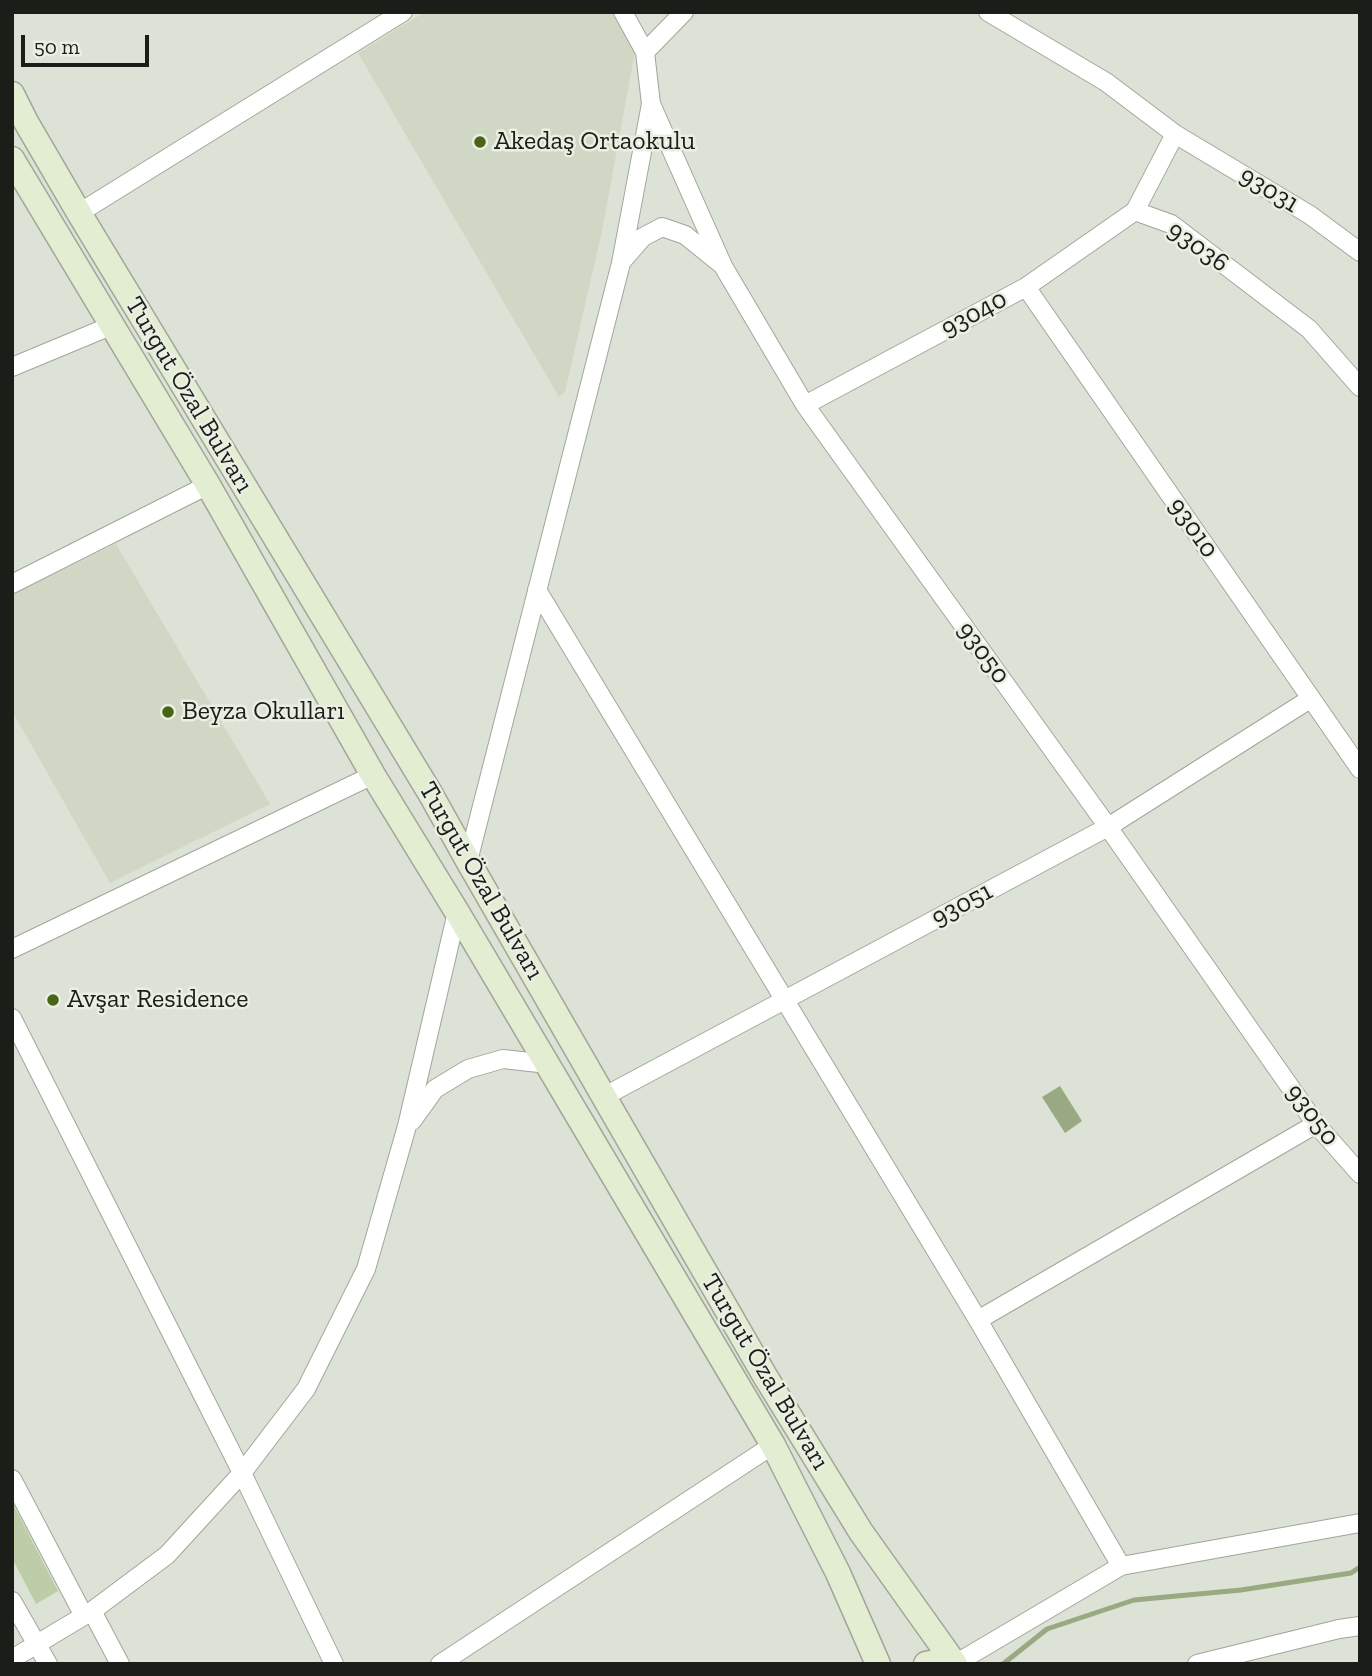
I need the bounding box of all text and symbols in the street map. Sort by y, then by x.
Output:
scale bar [24,21,152,65]
text: 50 m [34,34,80,59]
place label: Akedaş Ortaokulu [494,126,695,158]
marker: Akedaş Ortaokulu [472,134,488,150]
street label: 93031 [1233,160,1305,220]
street label: 93036 [1161,215,1235,279]
street label: 93040 [936,284,1012,344]
street label: Turgut Özal Bulvarı [118,291,260,499]
street label: 93010 [1161,492,1225,564]
street label: 93050 [950,616,1016,690]
place label: Beyza Okulları [182,696,345,728]
marker: Beyza Okulları [160,704,176,720]
street label: Turgut Özal Bulvarı [412,777,550,985]
street label: 93051 [926,876,998,934]
place label: Avşar Residence [67,984,249,1016]
marker: Avşar Residence [45,992,61,1008]
street label: 93050 [1279,1078,1345,1152]
street label: Turgut Özal Bulvarı [694,1268,836,1476]

